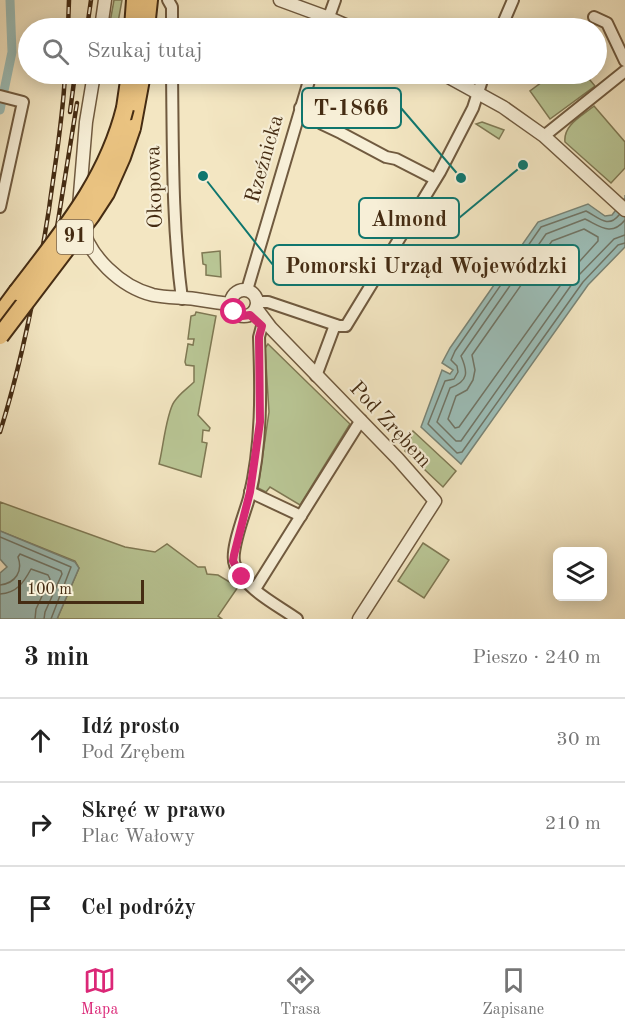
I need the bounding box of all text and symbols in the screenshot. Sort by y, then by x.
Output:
search box [18,18,607,84]
icon: search [39,35,72,68]
text: Szukaj tutaj [87,40,203,62]
callout: T-1866 [302,88,401,128]
text: T-1866 [314,98,388,120]
street label: Rzeźnicka [242,113,288,205]
street label: Okopowa [143,145,167,229]
callout: Almond [359,198,459,238]
text: Almond [371,209,447,231]
road number: 91 [57,220,93,254]
callout: Pomorski Urząd Wojewódzki [273,245,579,285]
text: Pomorski Urząd Wojewódzki [285,256,567,278]
route start [220,298,246,324]
street label: Pod Zrębem [345,378,435,472]
map controls [553,547,607,601]
button: layers [553,547,607,601]
route end [228,563,254,589]
scale bar [18,577,144,604]
text: 100 m [27,582,72,598]
text: 3 min [24,645,89,671]
text: Pieszo · 240 m [472,648,601,668]
text: Idź prosto [81,716,180,738]
icon: ahead [24,724,57,757]
text: 30 m [556,730,601,750]
text: Pod Zrębem [81,743,185,763]
text: Skręć w prawo [81,800,226,822]
icon: right [24,808,57,841]
text: 210 m [545,814,601,834]
text: Plac Wałowy [81,827,195,847]
icon: arrive [24,892,57,925]
text: Cel podróży [81,897,196,919]
tab: Mapa [81,964,118,1020]
tab: Trasa [280,964,321,1020]
tab: Zapisane [482,964,544,1020]

